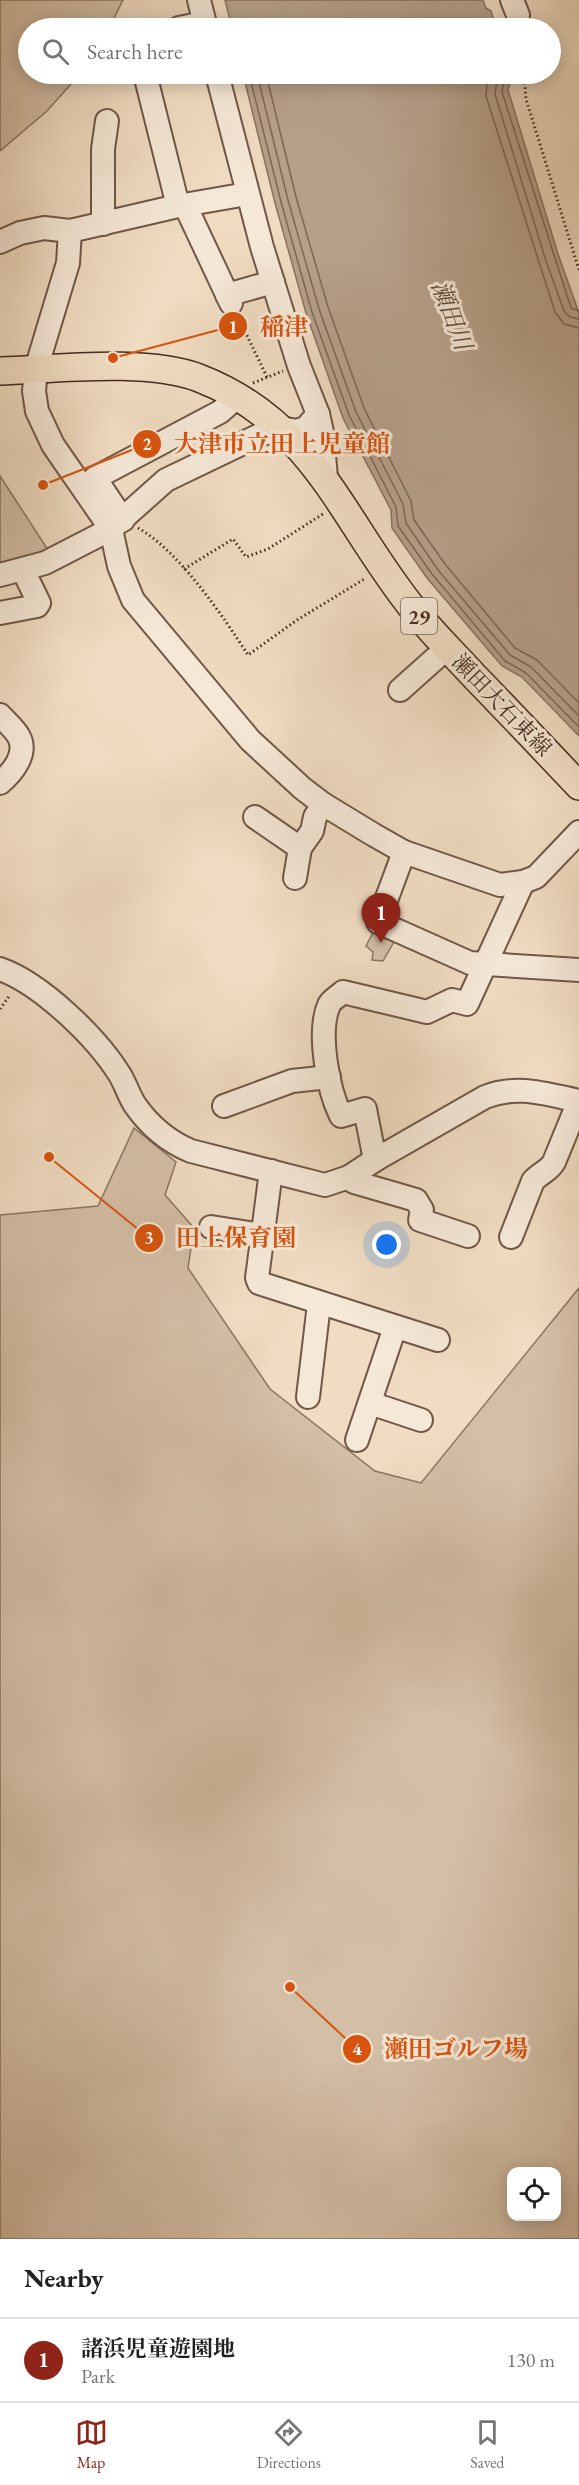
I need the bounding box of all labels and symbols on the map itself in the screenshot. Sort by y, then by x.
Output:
water label: 瀬田川 [425,276,480,357]
callout: 稲津 [218,305,320,347]
text: 稲津 [260,311,308,342]
text: 1 [228,315,238,338]
callout: 大津市立田上児童館 [132,423,402,465]
text: 大津市立田上児童館 [174,428,390,459]
text: 2 [142,432,152,455]
road number: 29 [401,598,437,634]
street label: 瀬田大石東線 [446,647,558,763]
pin: 1 [362,894,400,943]
callout: 田上保育園 [134,1217,308,1259]
text: 田上保育園 [176,1222,296,1253]
text: 3 [144,1226,154,1249]
your location [372,1230,401,1259]
callout: 瀬田ゴルフ場 [342,2028,540,2070]
text: 瀬田ゴルフ場 [384,2033,528,2064]
text: 4 [352,2037,362,2060]

